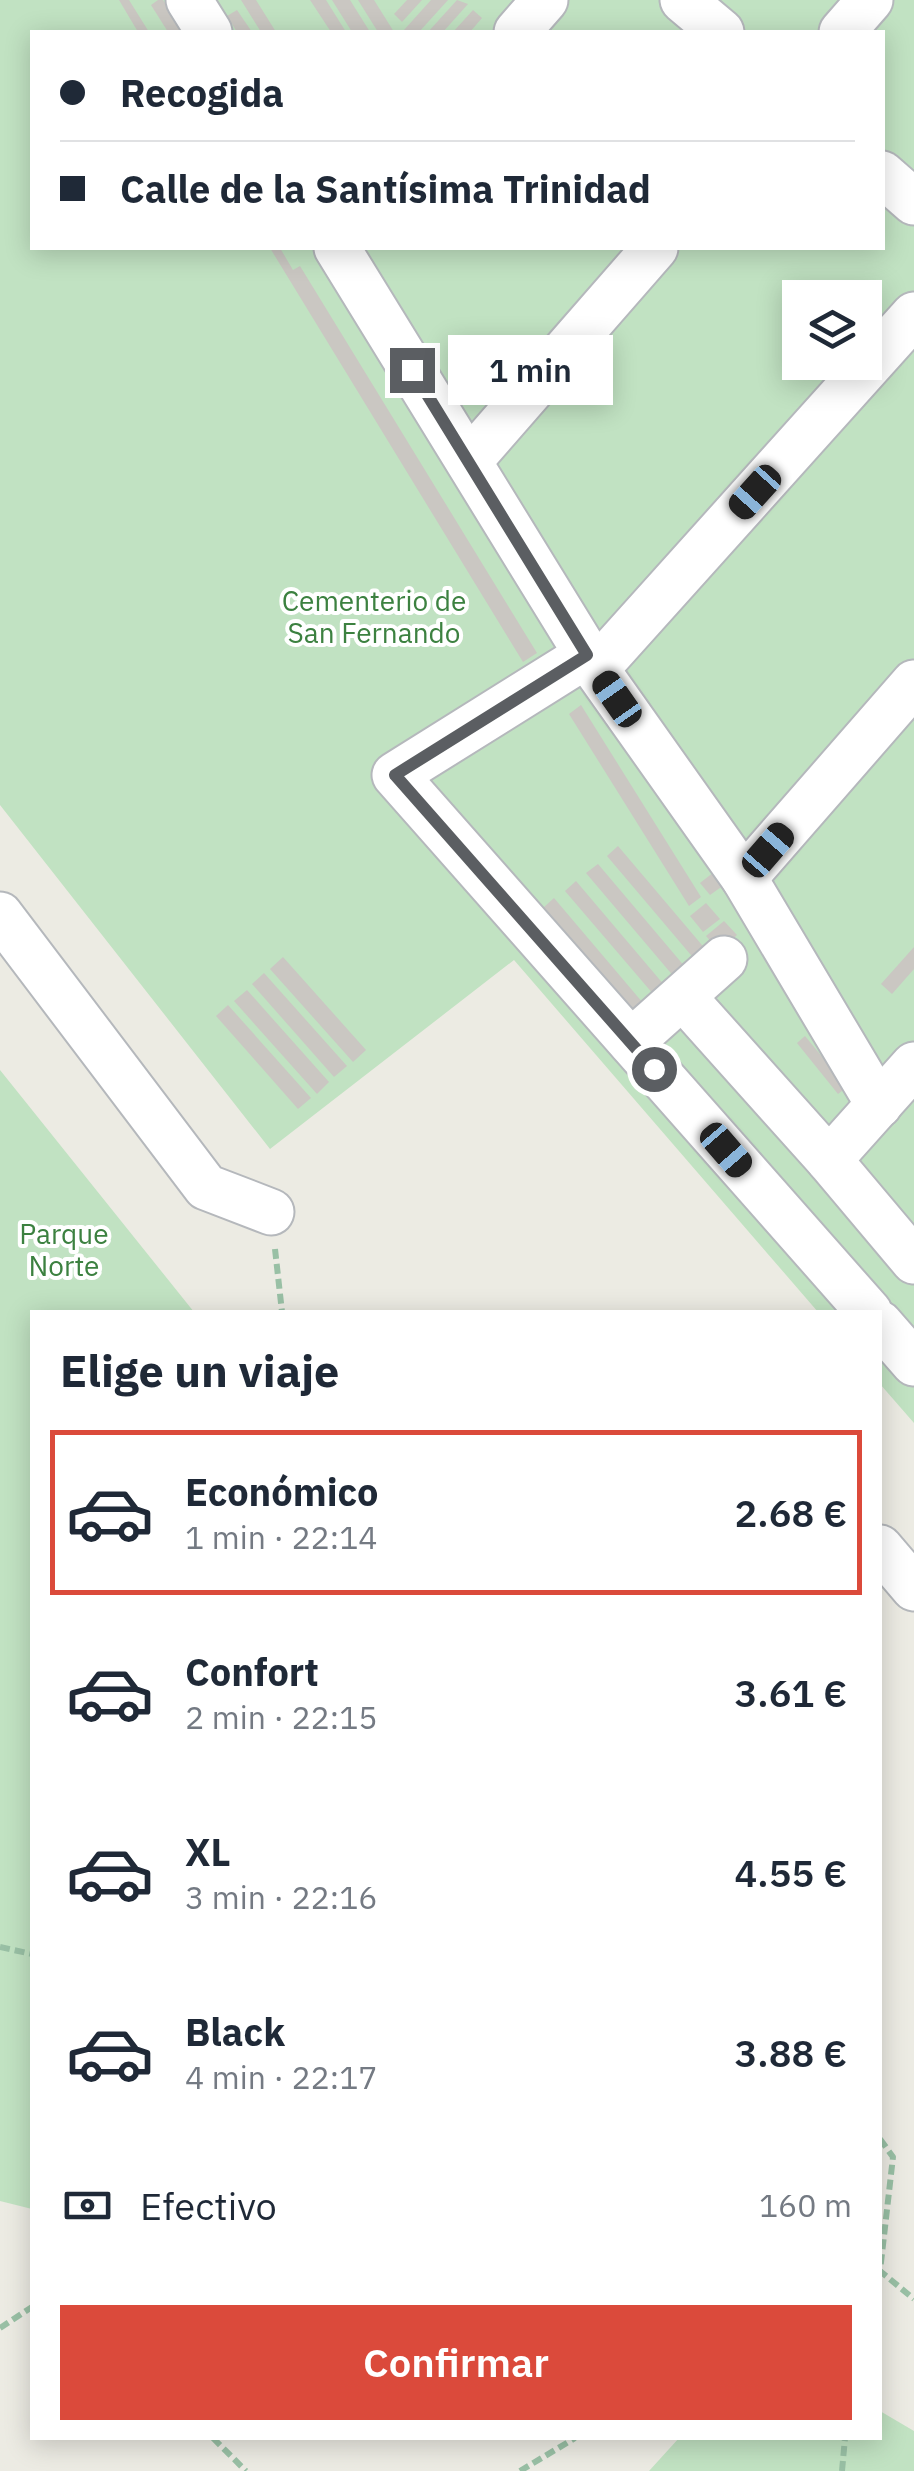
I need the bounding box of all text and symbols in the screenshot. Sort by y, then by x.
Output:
text: Recogida [120,68,284,117]
text: Calle de la Santísima Trinidad [120,164,651,213]
map controls [782,280,882,380]
button: layers [782,280,882,380]
callout: 1 min [447,335,612,405]
route end [390,348,435,393]
text: 1 min [489,349,572,391]
car [724,460,786,524]
park label: Cementerio de San Fernando [282,582,466,651]
car [588,666,646,732]
car [737,818,799,882]
route start [632,1047,677,1092]
car [695,1118,757,1182]
park label: Parque Norte [19,1215,109,1284]
text: Elige un viaje [60,1341,339,1399]
text: Económico [185,1467,378,1516]
icon: car [65,1468,155,1558]
text: 2.68 € [734,1488,847,1537]
text: 1 min · 22:14 [185,1516,378,1558]
text: Confort [185,1647,319,1696]
icon: car [65,1648,155,1738]
text: 3.61 € [734,1668,847,1717]
text: 2 min · 22:15 [185,1696,378,1738]
text: XL [185,1827,231,1876]
icon: car [65,1828,155,1918]
text: 4.55 € [734,1848,847,1897]
text: 3 min · 22:16 [185,1876,378,1918]
text: Black [185,2007,285,2056]
icon: car [65,2008,155,2098]
text: 3.88 € [734,2028,847,2077]
text: 4 min · 22:17 [185,2056,378,2098]
icon: cash [60,2178,115,2233]
text: Efectivo [140,2181,277,2230]
text: 160 m [759,2184,852,2226]
button: Confirmar [60,2305,852,2420]

